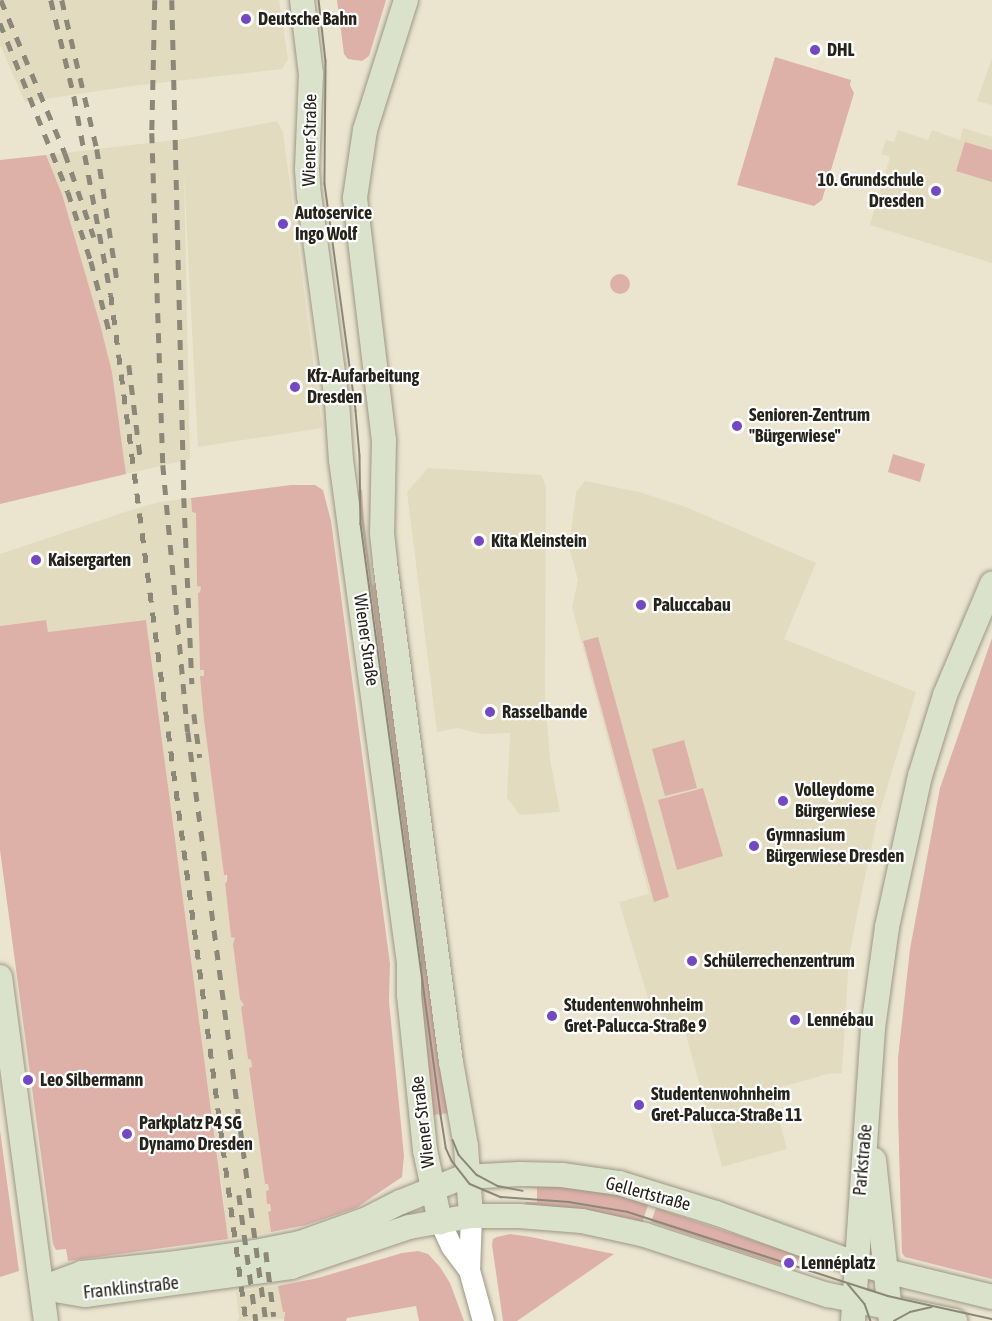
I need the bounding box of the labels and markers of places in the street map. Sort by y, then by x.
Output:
place label: Deutsche Bahn [258,8,357,30]
marker: Deutsche Bahn [239,12,253,26]
place label: DHL [827,39,855,61]
marker: DHL [808,43,822,57]
place label: 10. Grundschule Dresden [817,170,924,213]
marker: 10. Grundschule Dresden [929,184,943,198]
place label: Autoservice Ingo Wolf [295,203,372,246]
marker: Autoservice Ingo Wolf [276,217,290,231]
place label: Kfz-Aufarbeitung Dresden [307,366,419,409]
marker: Kfz-Aufarbeitung Dresden [288,380,302,394]
place label: Senioren-Zentrum "Bürgerwiese" [749,405,870,448]
marker: Senioren-Zentrum "Bürgerwiese" [730,419,744,433]
place label: Kita Kleinstein [491,530,587,552]
marker: Kita Kleinstein [472,534,486,548]
place label: Kaisergarten [48,549,131,571]
marker: Kaisergarten [29,553,43,567]
place label: Paluccabau [653,594,731,616]
marker: Paluccabau [634,598,648,612]
place label: Rasselbande [502,701,587,723]
marker: Rasselbande [483,705,497,719]
place label: Volleydome Bürgerwiese [795,780,875,822]
marker: Volleydome Bürgerwiese [776,794,790,808]
place label: Gymnasium Bürgerwiese Dresden [766,825,904,868]
marker: Gymnasium Bürgerwiese Dresden [747,839,761,853]
place label: Schülerrechenzentrum [704,950,855,972]
marker: Schülerrechenzentrum [685,954,699,968]
place label: Studentenwohnheim Gret-Palucca-Straße 9 [564,995,707,1038]
marker: Studentenwohnheim Gret-Palucca-Straße 9 [545,1009,559,1023]
place label: Lennébau [807,1009,873,1031]
marker: Lennébau [788,1013,802,1027]
place label: Leo Silbermann [40,1069,143,1091]
marker: Leo Silbermann [21,1073,35,1087]
place label: Studentenwohnheim Gret-Palucca-Straße 11 [651,1084,802,1126]
marker: Studentenwohnheim Gret-Palucca-Straße 11 [632,1098,646,1112]
place label: Parkplatz P4 SG Dynamo Dresden [139,1113,253,1156]
marker: Parkplatz P4 SG Dynamo Dresden [120,1127,134,1141]
place label: Lennéplatz [801,1252,875,1274]
marker: Lennéplatz [782,1256,796,1270]

